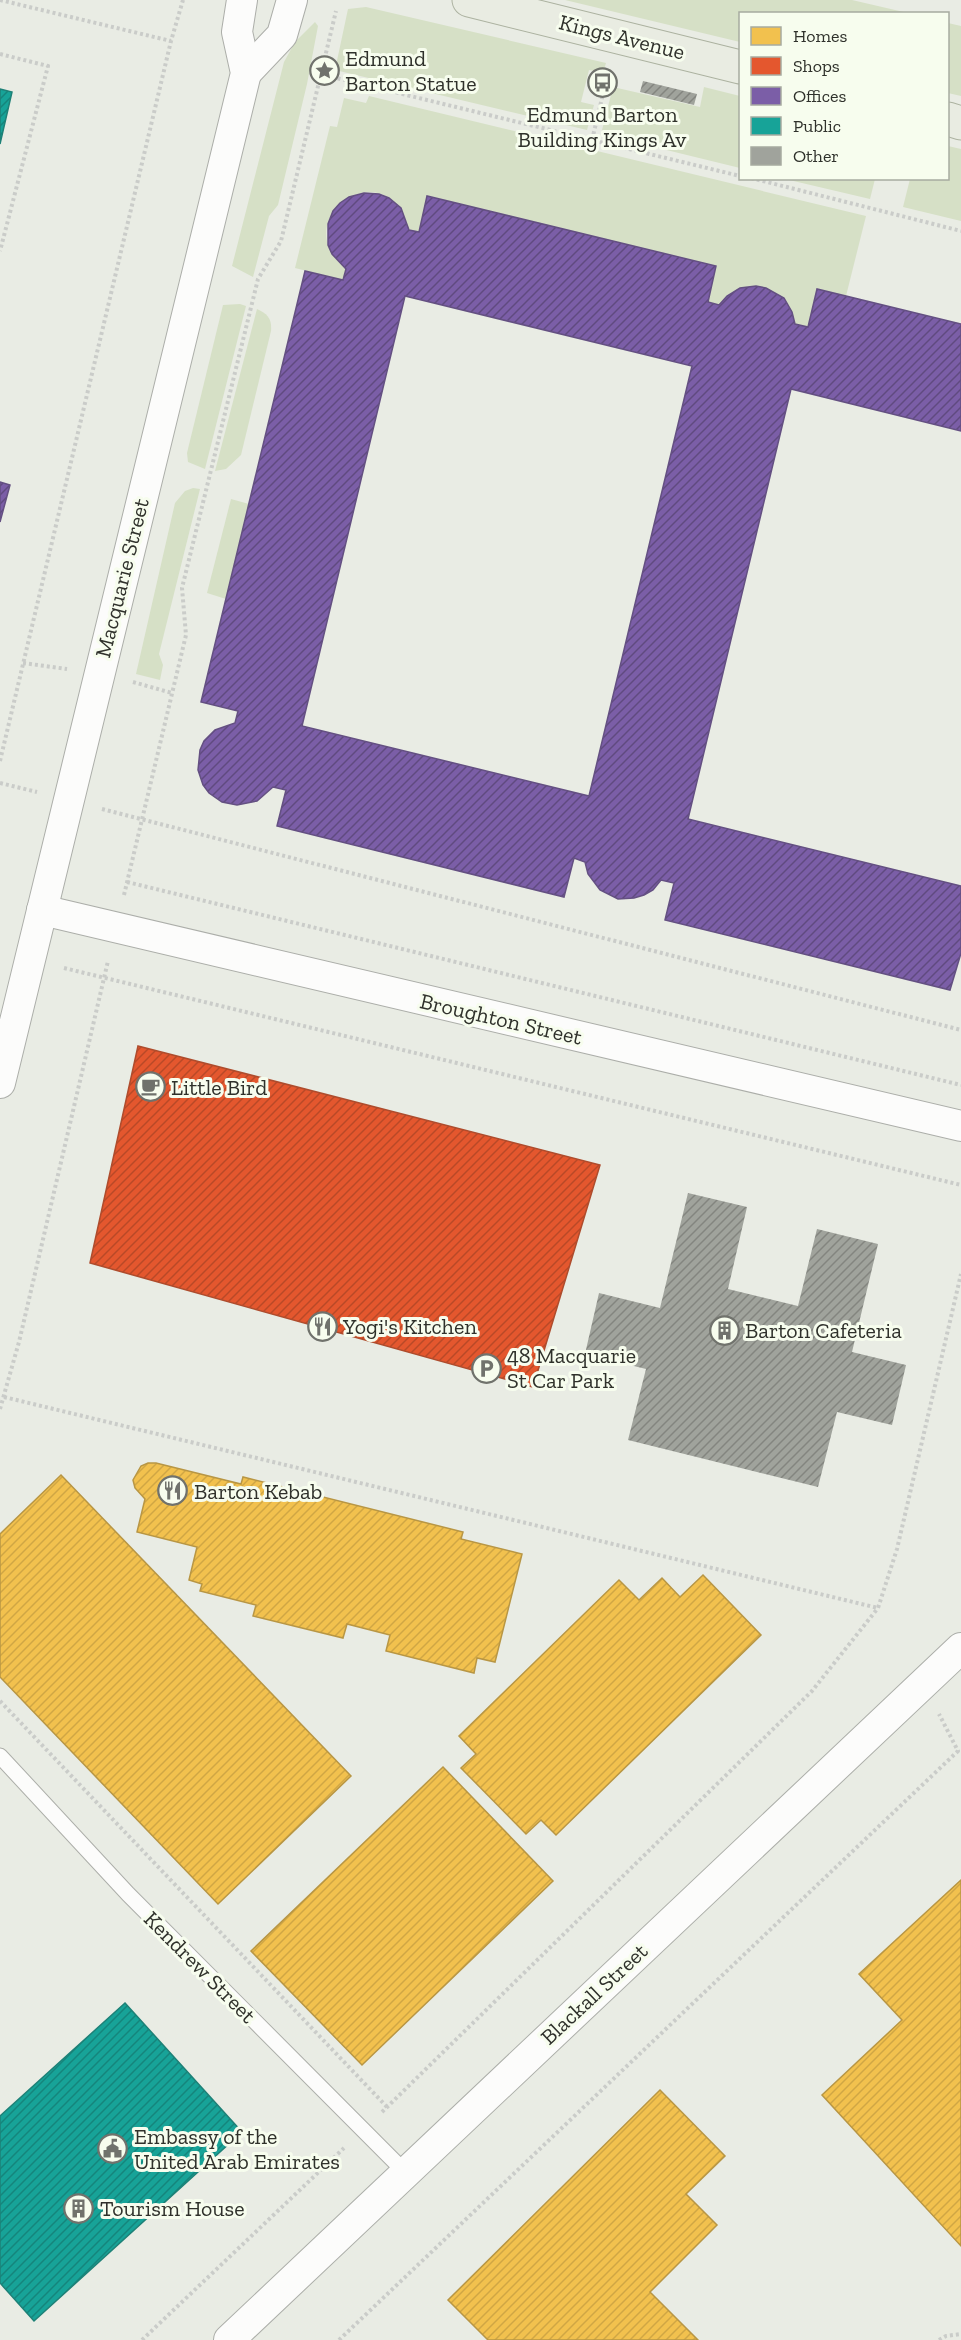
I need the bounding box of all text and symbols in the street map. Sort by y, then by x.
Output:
street label: Kings Avenue [556,8,688,66]
legend [739,12,949,180]
text: Homes [793,25,847,47]
place label: Edmund Barton Statue [345,45,477,97]
place icon: Edmund Barton Statue [308,55,340,87]
text: Shops [793,55,840,77]
bus stop icon: Edmund Barton Building Kings Av [586,66,618,98]
text: Offices [793,85,846,107]
place label: Edmund Barton Building Kings Av [518,101,686,153]
text: Public [793,115,841,137]
text: Other [793,145,839,167]
street label: Macquarie Street [89,495,155,661]
street label: Broughton Street [417,987,586,1051]
cafe icon: Little Bird [134,1071,166,1103]
place label: Little Bird [171,1074,267,1101]
restaurant icon: Yogi's Kitchen [306,1310,338,1342]
place label: Yogi's Kitchen [342,1313,477,1340]
building icon: Barton Cafeteria [708,1314,740,1346]
place label: Barton Cafeteria [745,1317,902,1344]
place label: 48 Macquarie St Car Park [507,1342,636,1394]
parking icon: 48 Macquarie St Car Park [470,1352,502,1384]
restaurant icon: Barton Kebab [157,1475,189,1507]
place label: Barton Kebab [194,1478,322,1505]
street label: Kendrew Street [138,1905,262,2029]
street label: Blackall Street [535,1937,654,2050]
place label: Embassy of the United Arab Emirates [134,2123,340,2175]
public building icon: Embassy of the United Arab Emirates [97,2133,129,2165]
building icon: Tourism House [63,2192,95,2224]
place label: Tourism House [100,2195,245,2222]

